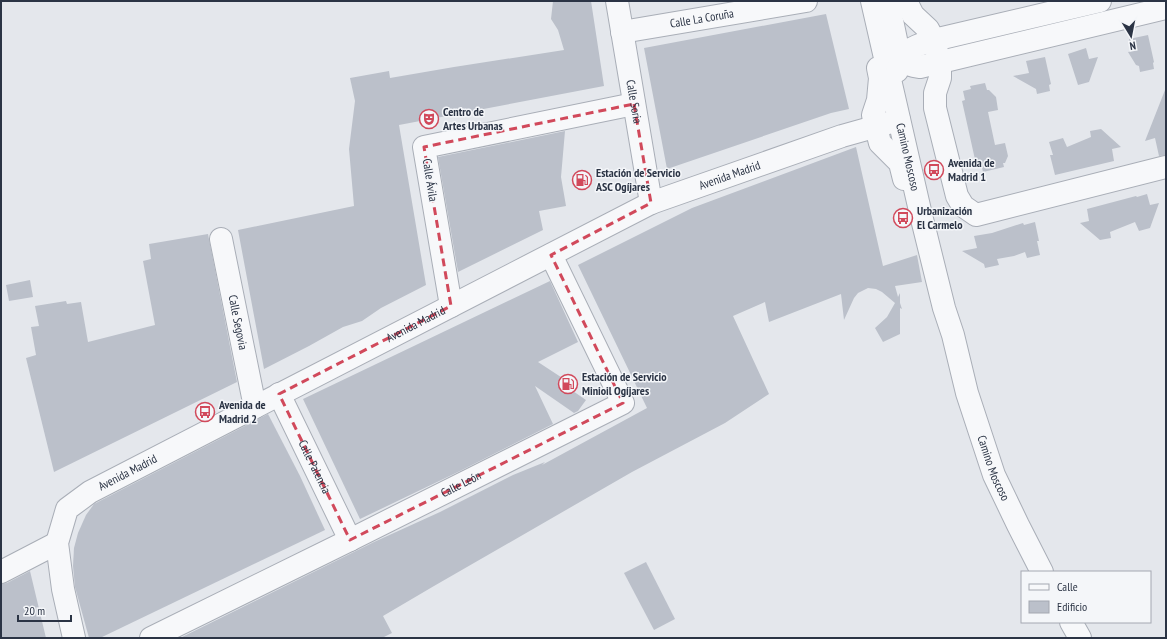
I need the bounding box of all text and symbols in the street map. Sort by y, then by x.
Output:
street label: Calle La Coruña [669,5,735,31]
north arrow [1111,16,1151,56]
text: N [1129,38,1137,53]
street label: Calle Soria [623,78,646,125]
place label: Centro de Artes Urbanas [442,104,503,133]
theatre icon: Centro de Artes Urbanas [418,108,440,130]
street label: Camino Moscoso [893,122,923,192]
place label: Avenida de Madrid 1 [947,155,995,184]
street label: Calle Ávila [420,157,441,203]
street label: Avenida Madrid [697,157,762,193]
bus stop icon: Avenida de Madrid 1 [923,159,945,181]
place label: Estación de Servicio ASC Ogíjares [595,165,681,194]
fuel station icon: Estación de Servicio ASC Ogíjares [571,169,593,191]
place label: Urbanización El Carmelo [917,203,972,232]
bus stop icon: Urbanización El Carmelo [892,207,914,229]
street label: Calle Segovia [225,293,251,351]
street label: Avenida Madrid [383,302,447,345]
place label: Estación de Servicio Minioil Ogíjares [582,369,667,398]
fuel station icon: Estación de Servicio Minioil Ogíjares [557,373,579,395]
place label: Avenida de Madrid 2 [218,397,266,426]
bus stop icon: Avenida de Madrid 2 [194,401,216,423]
street label: Camino Moscoso [974,433,1013,503]
street label: Calle Palencia [295,437,334,496]
street label: Avenida Madrid [95,451,159,494]
street label: Calle León [438,467,483,500]
legend [1021,571,1151,623]
text: Calle [1057,579,1078,594]
scale bar [18,597,71,623]
text: Edificio [1057,599,1087,614]
text: 20 m [24,603,45,618]

